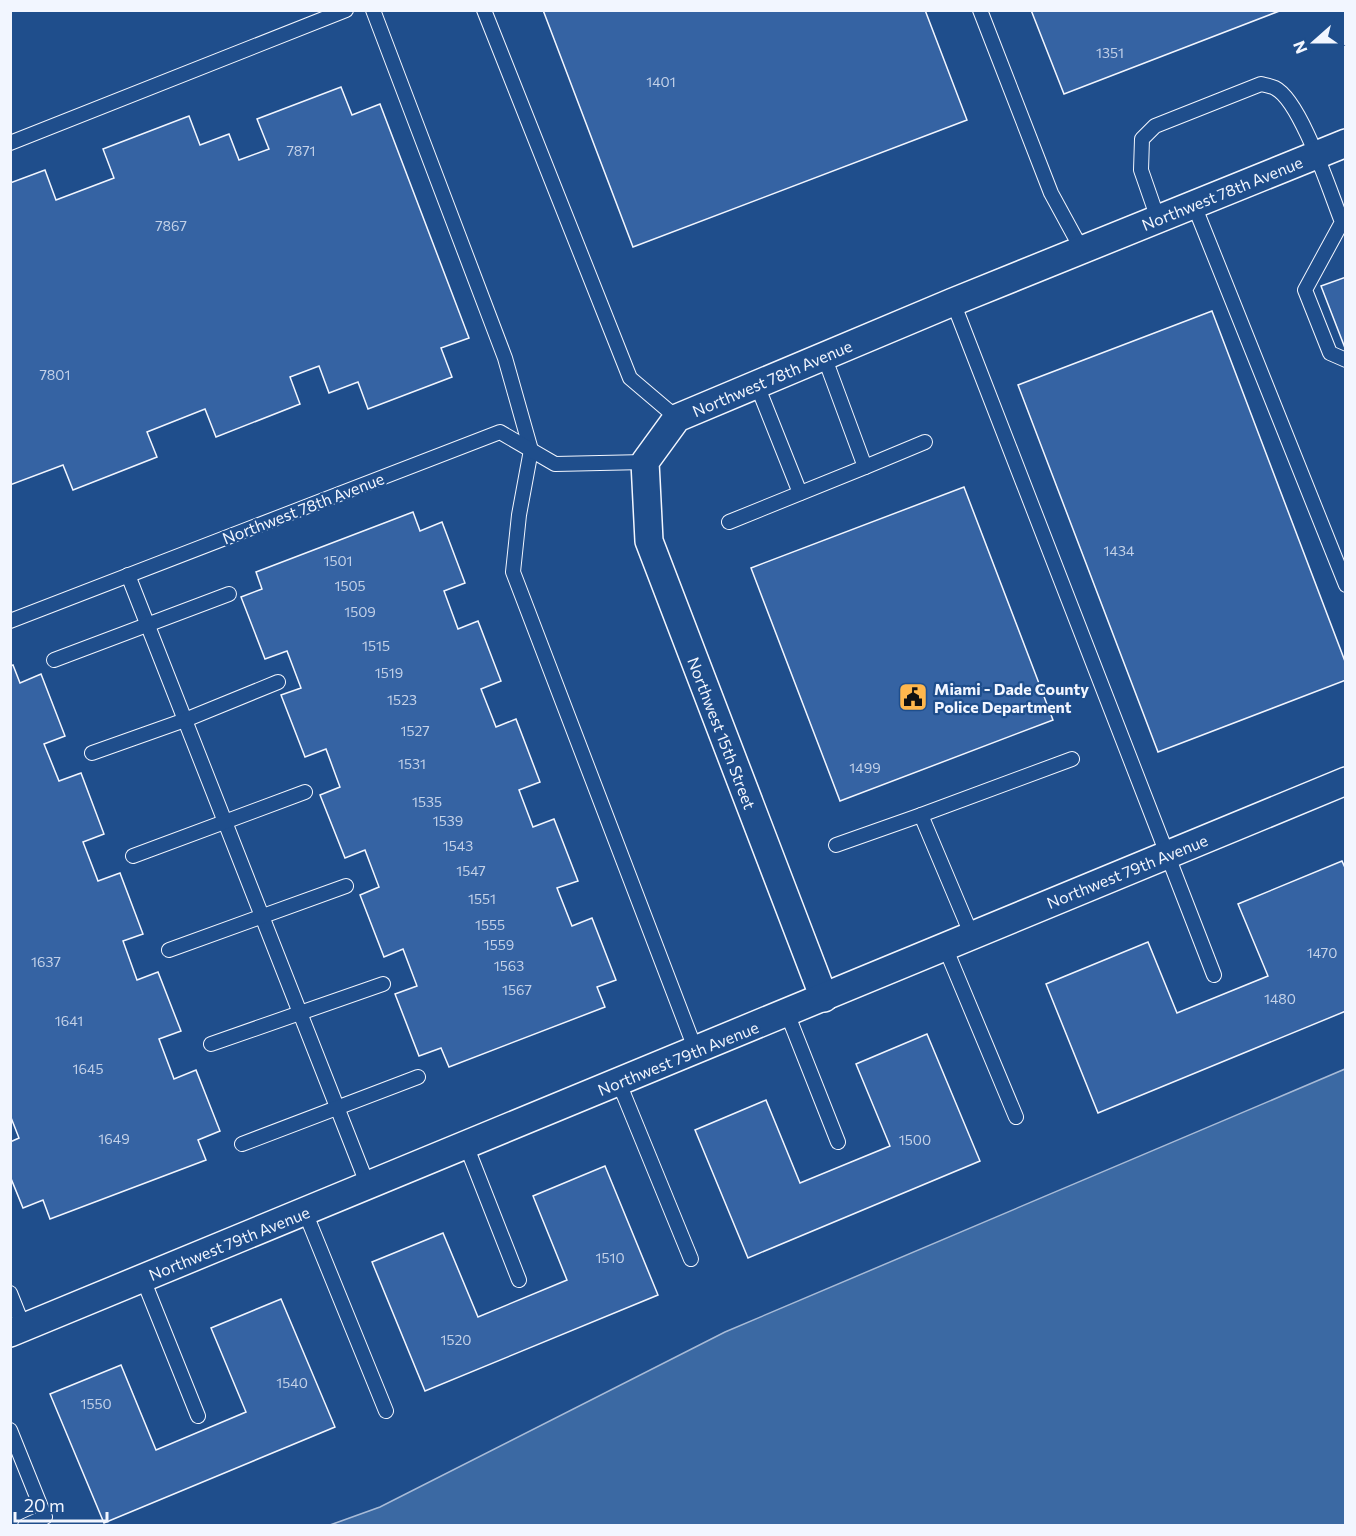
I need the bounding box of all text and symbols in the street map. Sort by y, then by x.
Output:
north arrow [1284,12,1344,72]
text: N [1289,39,1311,57]
house number: 1351 [1096,44,1124,61]
house number: 1401 [646,73,676,90]
house number: 7871 [286,142,316,159]
street label: Northwest 78th Avenue [1139,152,1305,234]
house number: 7867 [155,217,187,234]
street label: Northwest 78th Avenue [689,336,855,420]
house number: 7801 [40,366,70,383]
street label: Northwest 78th Avenue [219,468,387,548]
house number: 1434 [1104,542,1135,559]
house number: 1501 [323,552,353,569]
house number: 1505 [334,577,366,594]
house number: 1509 [344,603,376,620]
house number: 1515 [362,637,390,654]
street label: Northwest 15th Street [684,654,760,812]
house number: 1519 [375,664,403,681]
place label: Miami - Dade County Police Department [934,679,1089,716]
public building icon: Miami - Dade County Police Department [897,681,929,713]
house number: 1523 [387,691,417,708]
house number: 1527 [400,722,430,739]
house number: 1531 [398,755,426,772]
house number: 1499 [849,759,881,776]
house number: 1535 [412,793,442,810]
house number: 1539 [433,812,463,829]
street label: Northwest 79th Avenue [1044,830,1210,912]
house number: 1543 [443,837,473,854]
house number: 1547 [456,862,486,879]
house number: 1551 [468,890,496,907]
house number: 1555 [475,916,505,933]
house number: 1559 [484,936,514,953]
house number: 1470 [1307,944,1337,961]
house number: 1637 [31,953,61,970]
house number: 1563 [494,957,524,974]
house number: 1567 [502,981,532,998]
house number: 1480 [1264,990,1296,1007]
house number: 1641 [55,1012,83,1029]
street label: Northwest 79th Avenue [595,1017,761,1099]
house number: 1645 [73,1060,103,1077]
house number: 1649 [98,1130,130,1147]
house number: 1500 [899,1131,931,1148]
street label: Northwest 79th Avenue [146,1202,312,1284]
house number: 1510 [595,1249,625,1266]
house number: 1520 [441,1331,471,1348]
house number: 1540 [276,1374,308,1391]
house number: 1550 [80,1395,112,1412]
scale bar [15,1485,106,1523]
text: 20 m [24,1494,65,1516]

